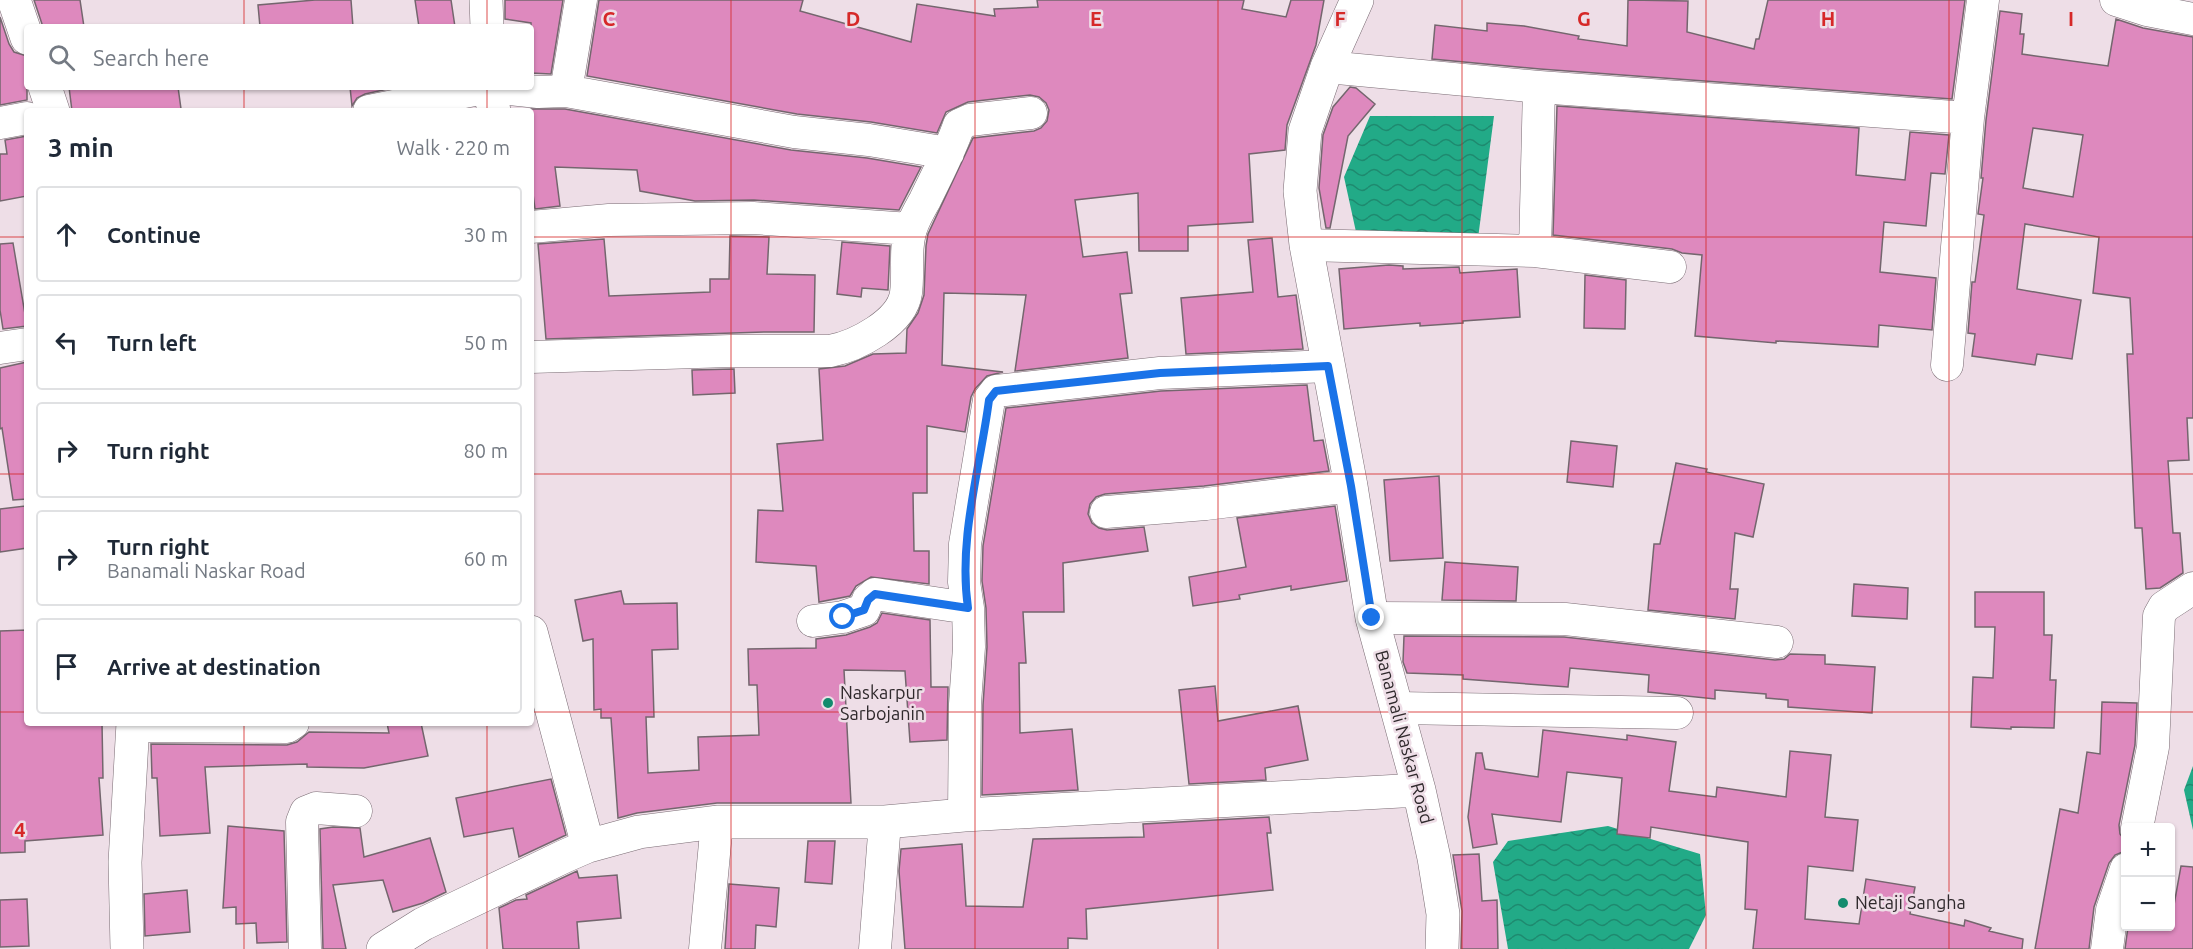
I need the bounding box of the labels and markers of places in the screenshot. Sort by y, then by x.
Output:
place label: Naskarpur Sarbojanin [840,682,925,723]
marker: Naskarpur Sarbojanin [821,696,835,710]
place label: Netaji Sangha [1855,892,1966,912]
marker: Netaji Sangha [1836,896,1850,910]

